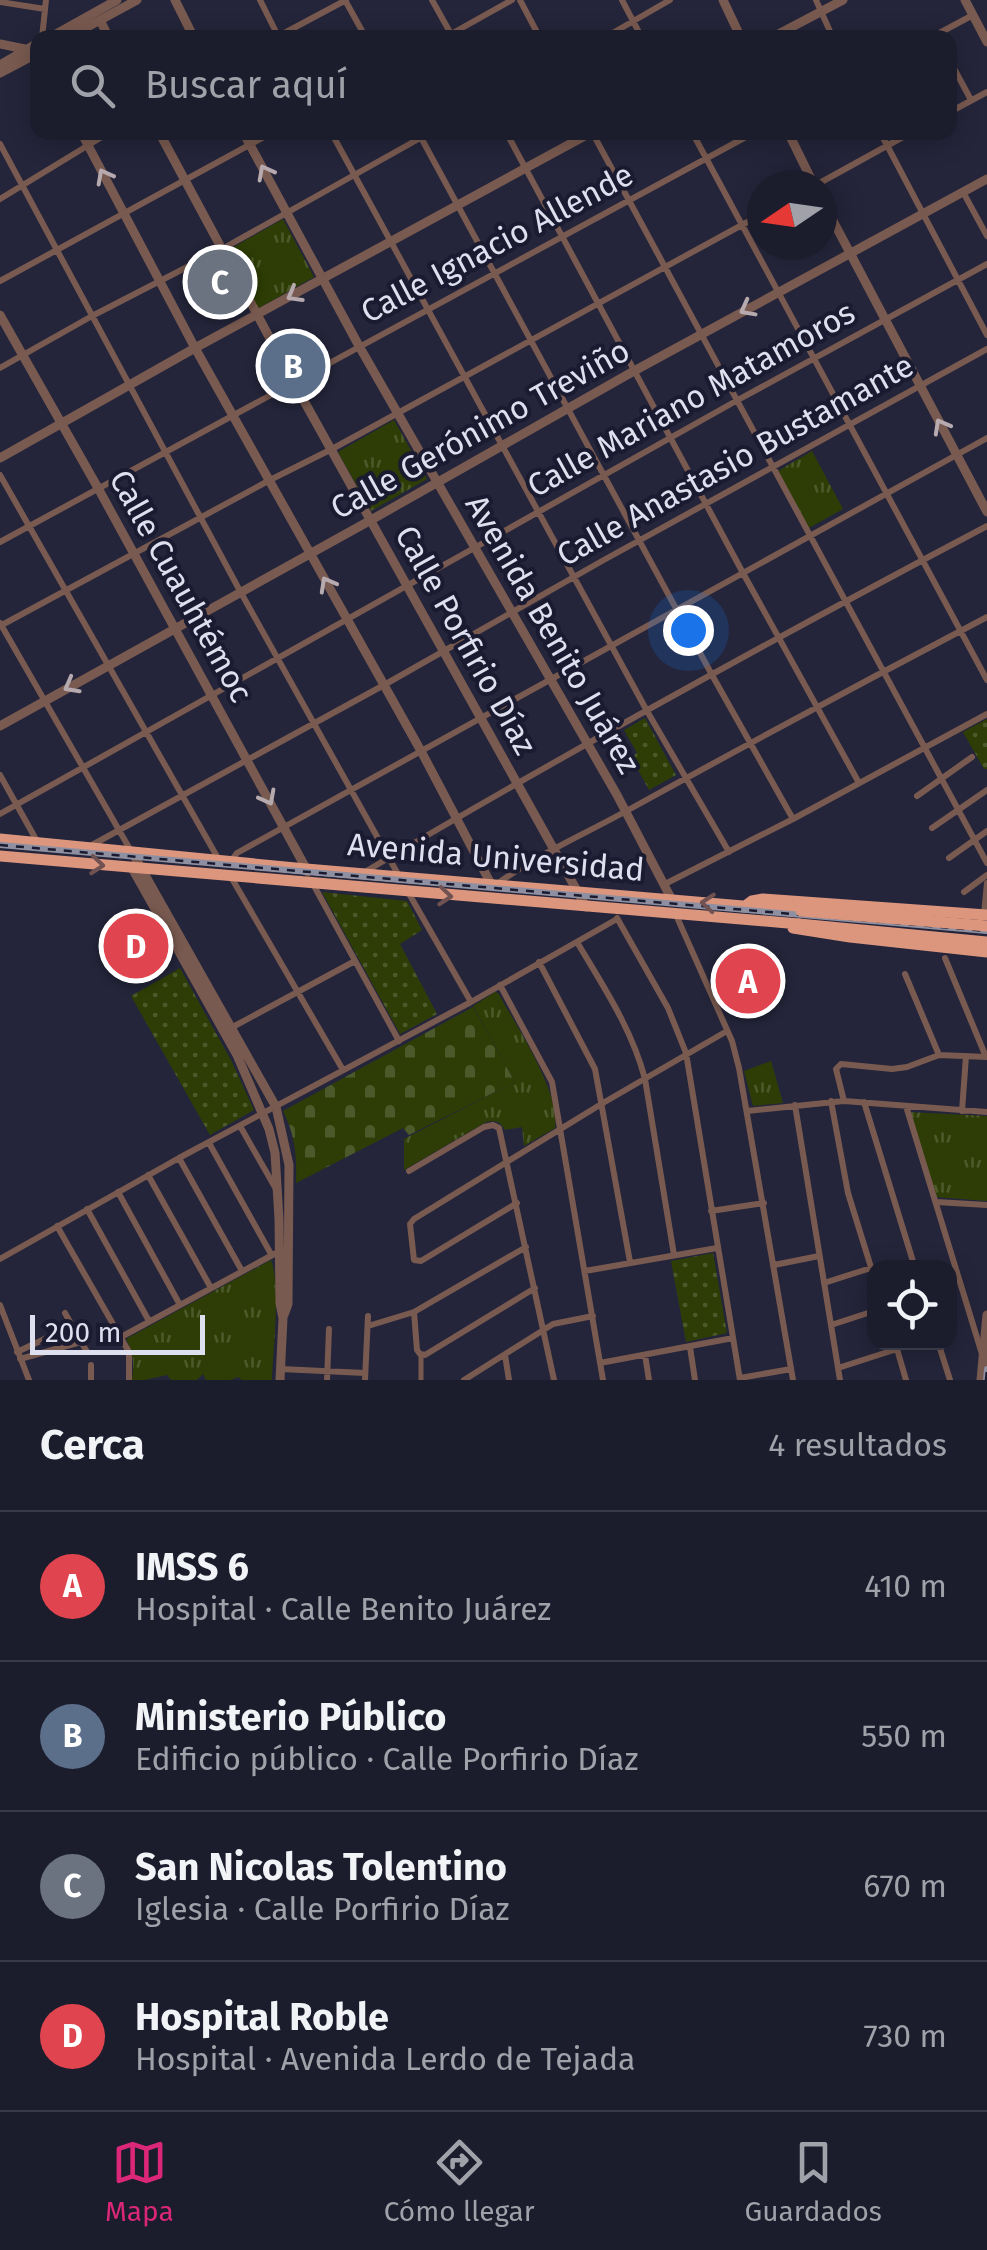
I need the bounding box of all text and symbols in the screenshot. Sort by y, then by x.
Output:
search box [30,30,957,140]
icon: search [65,58,120,113]
text: Buscar aquí [145,62,347,108]
street label: Calle Ignacio Allende [354,155,640,331]
one-way arrow [257,165,277,183]
one-way arrow [97,168,116,186]
north arrow [747,170,837,260]
pin: C [188,244,252,320]
one-way arrow [286,283,304,302]
street label: Calle Mariano Matamoros [521,293,861,505]
one-way arrow [740,297,758,316]
pin: B [260,328,326,404]
street label: Calle Gerónimo Treviño [324,331,636,527]
street label: Calle Anastasio Bustamante [550,346,920,574]
one-way arrow [933,419,953,437]
street label: Calle Cuauhtémoc [101,463,261,709]
street label: Avenida Benito Juárez [458,488,648,780]
street label: Calle Porfirio Díaz [387,519,545,761]
one-way arrow [319,576,339,594]
your location [663,605,714,656]
one-way arrow [64,673,82,693]
one-way arrow [256,787,275,806]
street label: Avenida Universidad [346,825,646,889]
one-way arrow [89,854,105,875]
one-way arrow [438,884,454,906]
one-way arrow [700,893,716,915]
pin: D [104,908,168,984]
pin: A [716,944,780,1018]
map controls [867,1260,957,1350]
button: locate [867,1260,957,1350]
scale bar [30,1310,205,1354]
text: 200 m [45,1316,122,1349]
text: Cerca [40,1420,145,1470]
text: 4 resultados [768,1426,947,1464]
text: IMSS 6 [135,1544,249,1590]
text: A [63,1567,82,1605]
text: 410 m [864,1567,947,1605]
text: Hospital · Calle Benito Juárez [135,1590,551,1628]
text: Ministerio Público [135,1694,447,1740]
text: B [63,1717,82,1755]
text: 550 m [861,1717,947,1755]
text: Edificio público · Calle Porfirio Díaz [135,1740,638,1778]
text: San Nicolas Tolentino [135,1844,507,1890]
text: C [63,1867,82,1905]
text: 670 m [863,1867,947,1905]
text: Iglesia · Calle Porfirio Díaz [135,1890,510,1928]
text: Hospital Roble [135,1994,389,2040]
text: D [62,2017,83,2055]
text: 730 m [863,2017,947,2055]
text: Hospital · Avenida Lerdo de Tejada [135,2040,636,2078]
tab: Mapa [105,2135,174,2228]
tab: Cómo llegar [384,2135,535,2228]
tab: Guardados [745,2135,882,2228]

